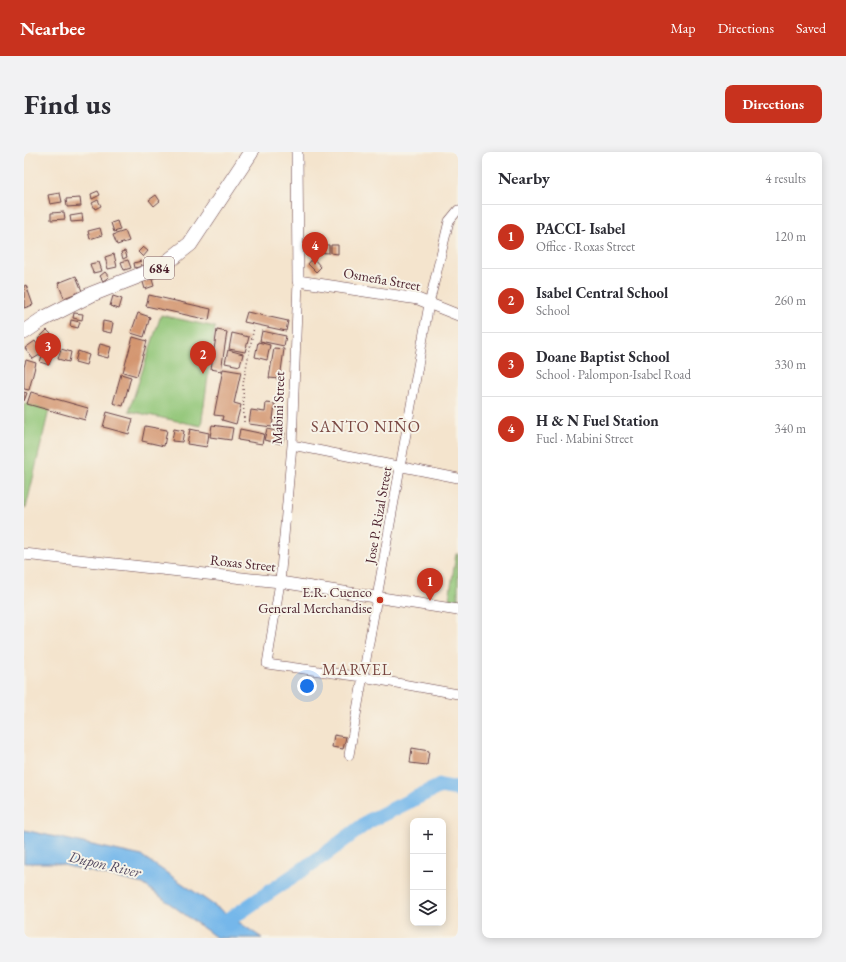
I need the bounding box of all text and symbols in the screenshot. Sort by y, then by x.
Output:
text: Nearbee [20,16,85,41]
text: Map [670,19,696,37]
text: Directions [718,19,774,37]
text: Saved [796,19,826,37]
button: Directions [725,85,822,123]
text: Find us [24,86,111,122]
text: Nearby [498,167,550,189]
text: 4 results [765,170,806,187]
text: PACCI- Isabel [536,219,625,238]
text: 1 [508,228,514,245]
text: 120 m [775,228,806,245]
pin: 4 [302,232,328,265]
text: Office · Roxas Street [536,238,635,255]
road number: 684 [144,257,174,279]
street label: Osmeña Street [342,263,423,295]
text: Isabel Central School [536,283,668,302]
text: 2 [508,292,514,309]
text: 260 m [775,292,806,309]
text: School [536,302,570,319]
pin: 3 [35,333,61,366]
pin: 2 [190,341,216,374]
text: Doane Baptist School [536,347,670,366]
text: 3 [508,356,514,373]
text: 330 m [775,356,806,373]
text: School · Palompon-Isabel Road [536,366,691,383]
street label: Mabini Street [268,371,288,445]
text: H & N Fuel Station [536,411,659,430]
district label: SANTO NIÑO [311,416,421,437]
text: 4 [508,420,514,437]
text: 340 m [775,420,806,437]
text: Fuel · Mabini Street [536,430,633,447]
street label: Jose P. Rizal Street [360,464,396,566]
street label: Roxas Street [209,551,277,575]
pin: 1 [417,568,443,601]
place label: E.R. Cuenco General Merchandise [258,583,373,617]
marker: E.R. Cuenco General Merchandise [375,595,385,605]
district label: MARVEL [322,659,392,680]
your location [297,676,317,696]
map controls [410,818,446,926]
button: + [410,818,446,854]
water label: Dupon River [66,846,144,882]
button: − [410,854,446,890]
button: layers [410,890,446,926]

